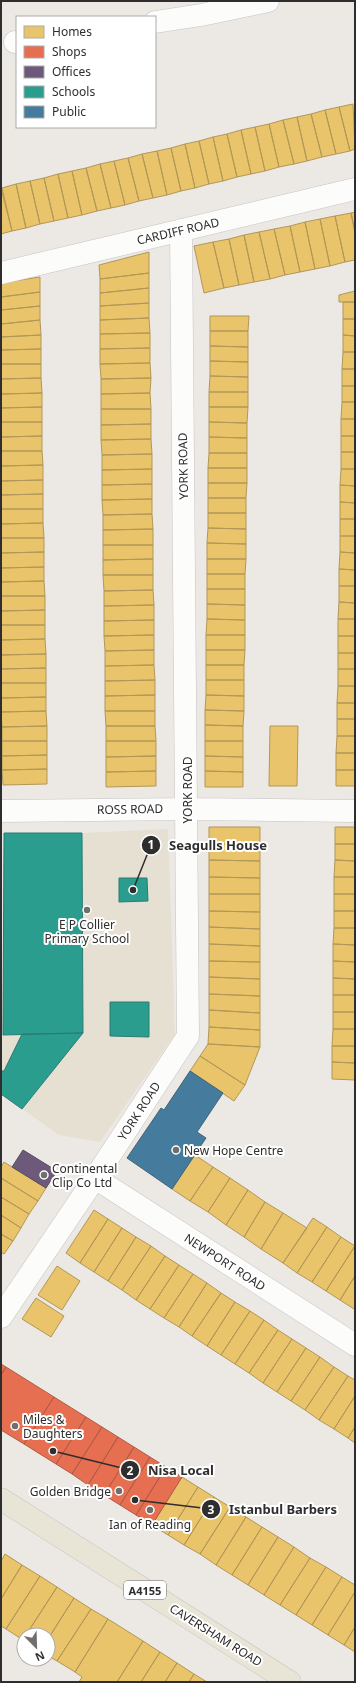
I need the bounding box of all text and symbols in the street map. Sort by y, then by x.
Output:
legend [16,16,156,128]
text: Homes [52,23,92,40]
text: Shops [52,43,87,60]
text: Offices [52,63,91,80]
text: Schools [52,83,95,100]
text: Public [52,103,86,120]
street label: CARDIFF ROAD [135,213,221,249]
street label: YORK ROAD [174,432,192,500]
street label: YORK ROAD [179,756,196,823]
street label: ROSS ROAD [97,800,163,818]
callout: Seagulls House [141,833,275,858]
text: 1 [148,836,154,853]
text: Seagulls House [169,836,267,854]
marker: E P Collier Primary School [82,905,92,915]
place label: E P Collier Primary School [45,916,129,947]
street label: YORK ROAD [114,1078,164,1144]
place label: New Hope Centre [184,1142,283,1159]
marker: New Hope Centre [171,1145,181,1155]
place label: Continental Clip Co Ltd [52,1160,117,1191]
marker: Continental Clip Co Ltd [39,1170,49,1180]
street label: NEWPORT ROAD [181,1229,269,1295]
place label: Miles & Daughters [23,1411,83,1442]
marker: Miles & Daughters [10,1421,20,1431]
callout: Nisa Local [120,1458,222,1483]
text: Nisa Local [148,1461,214,1479]
text: 2 [127,1462,134,1479]
place label: Golden Bridge [30,1483,111,1500]
marker: Golden Bridge [114,1486,124,1496]
callout: Istanbul Barbers [201,1497,345,1522]
text: Istanbul Barbers [229,1500,337,1518]
text: 3 [208,1501,215,1518]
marker: Ian of Reading [145,1505,155,1515]
place label: Ian of Reading [109,1516,191,1533]
road number: A4155 [124,1581,166,1599]
street label: CAVERSHAM ROAD [166,1600,266,1670]
north arrow [16,1627,56,1667]
text: N [33,1648,47,1665]

